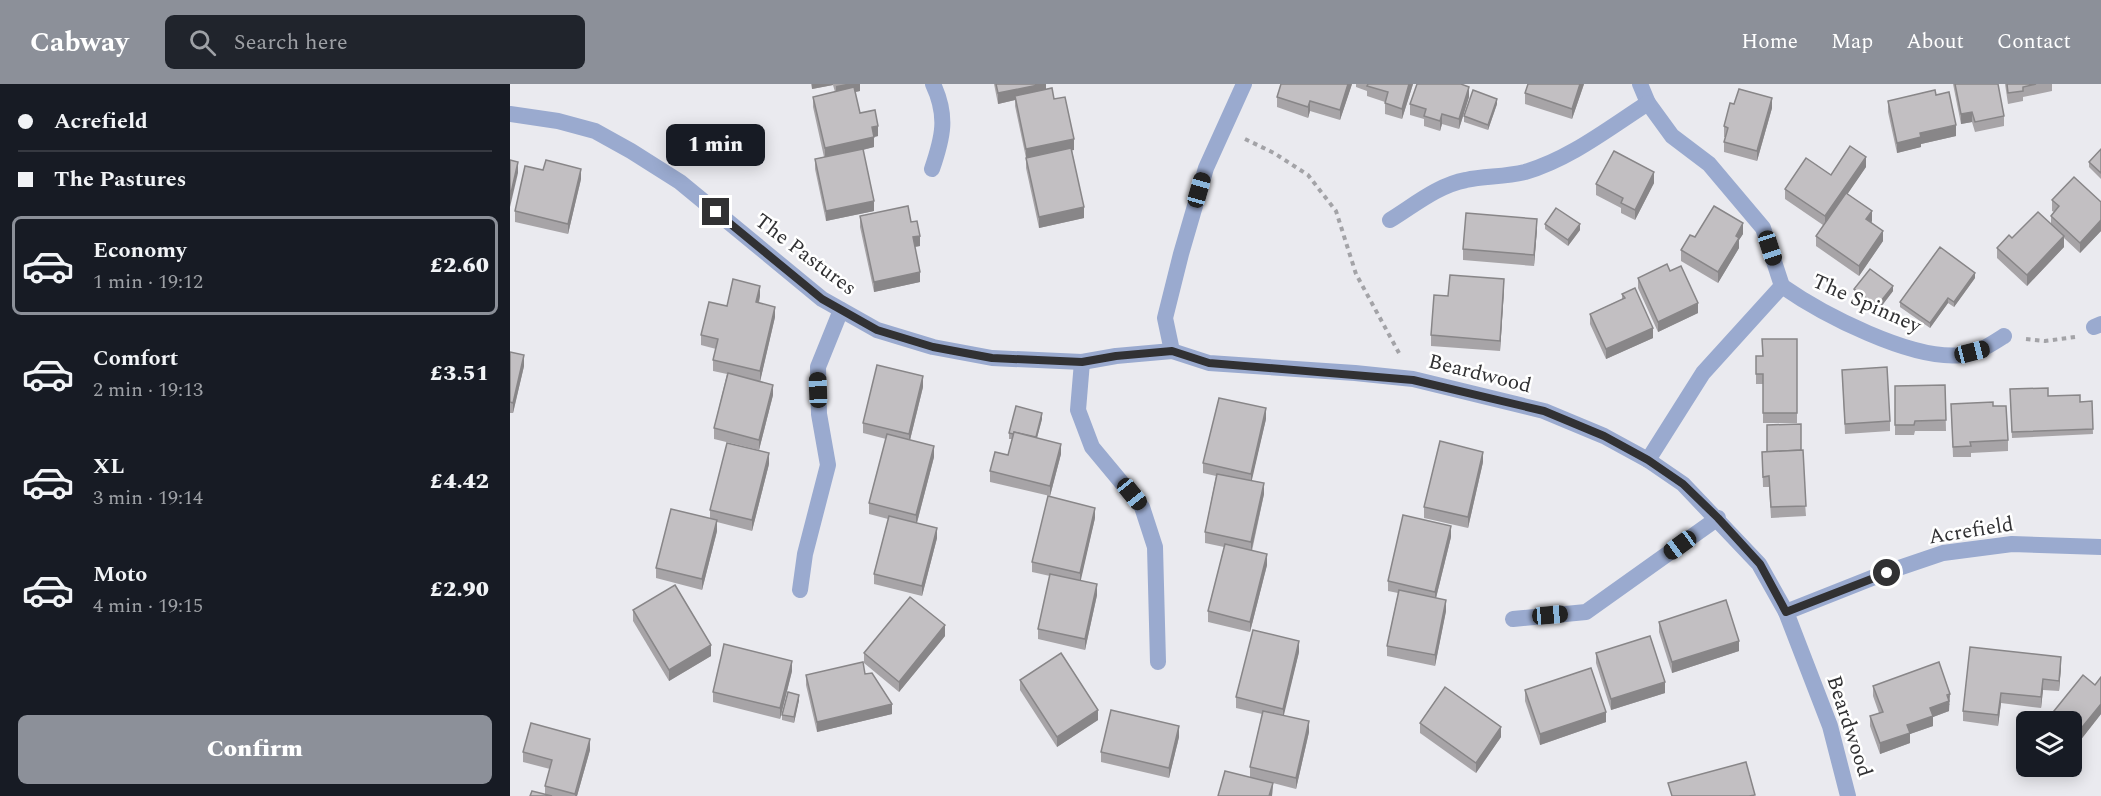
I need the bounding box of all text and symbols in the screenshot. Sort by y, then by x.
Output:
search box [165,15,585,69]
text: Cabway [30,21,129,64]
icon: search [186,26,219,59]
text: Search here [234,26,348,59]
text: Home [1741,26,1798,58]
text: Map [1831,26,1873,58]
text: About [1906,26,1964,58]
text: Contact [1997,26,2071,58]
text: Acrefield [54,105,148,138]
callout: 1 min [666,125,766,167]
text: 1 min [688,130,743,160]
text: The Pastures [54,163,186,196]
car [1185,170,1213,210]
route end [702,198,729,225]
street label: The Pastures [748,206,863,304]
car [1756,228,1784,268]
text: Economy [93,234,186,267]
icon: car [21,239,75,293]
text: £2.60 [430,249,489,282]
street label: The Spinney [1807,266,1927,343]
text: 1 min · 19:12 [93,267,203,297]
car [1952,339,1992,365]
text: Comfort [93,342,178,375]
street label: Beardwood [1425,346,1535,402]
icon: car [21,347,75,401]
text: £3.51 [430,357,489,390]
car [808,372,828,408]
text: 2 min · 19:13 [93,375,203,405]
text: XL [93,450,124,483]
icon: car [21,455,75,509]
text: £4.42 [430,465,489,498]
car [1114,474,1150,514]
text: 3 min · 19:14 [93,483,203,513]
street label: Acrefield [1926,508,2016,553]
car [1660,527,1700,563]
text: Moto [93,558,147,591]
route start [1873,559,1900,586]
icon: car [21,563,75,617]
text: £2.90 [430,573,489,606]
text: 4 min · 19:15 [93,591,203,621]
car [1531,604,1569,626]
street label: Beardwood [1818,671,1881,781]
map controls [2016,711,2082,777]
button: layers [2016,711,2082,777]
button: Confirm [18,715,492,784]

